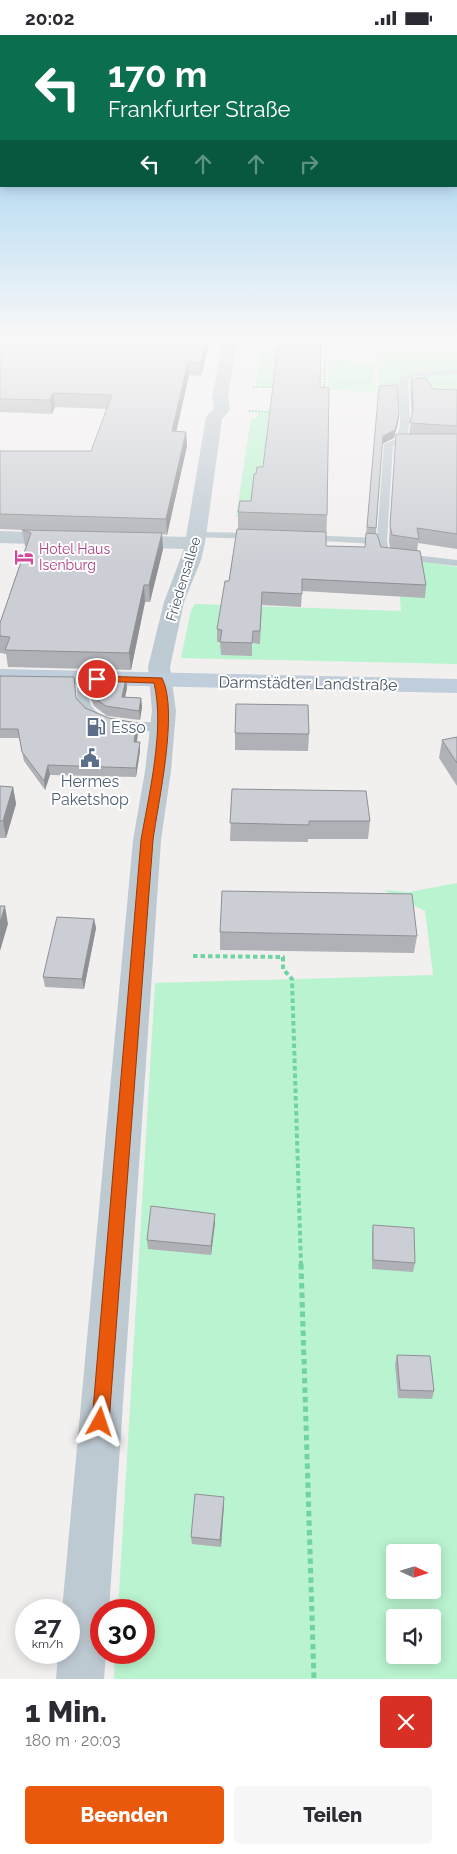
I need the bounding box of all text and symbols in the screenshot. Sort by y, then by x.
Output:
text: 20:02 [25,7,74,29]
text: 170 m [108,54,207,95]
icon: left [25,55,90,120]
text: Frankfurter Straße [108,96,290,122]
icon: left [136,150,164,178]
icon: ahead [189,150,217,178]
icon: ahead [242,150,270,178]
icon: right [295,150,323,178]
street label: Friedensallee [163,535,203,623]
place label: Hotel Haus Isenburg [39,541,110,573]
hotel icon: Hotel Haus Isenburg [13,546,35,568]
pin [76,658,118,700]
icon: arrive [83,665,111,693]
street label: Darmstädter Landstraße [218,672,398,695]
fuel station icon: Esso [85,716,107,738]
place label: Esso [111,718,146,737]
public building icon: Hermes Paketshop [79,747,101,769]
place label: Hermes Paketshop [51,772,129,809]
position arrow [73,1395,125,1447]
north arrow [386,1544,441,1599]
map controls [386,1544,441,1664]
speed limit sign: 30 [90,1599,155,1664]
button: sound [386,1609,441,1664]
text: 27 [33,1610,62,1640]
text: km/h [32,1637,63,1651]
text: 1 Min. [25,1694,107,1729]
button: close [380,1696,432,1748]
text: 180 m · 20:03 [25,1731,121,1750]
button: Beenden [25,1786,224,1844]
button: Teilen [234,1786,432,1844]

